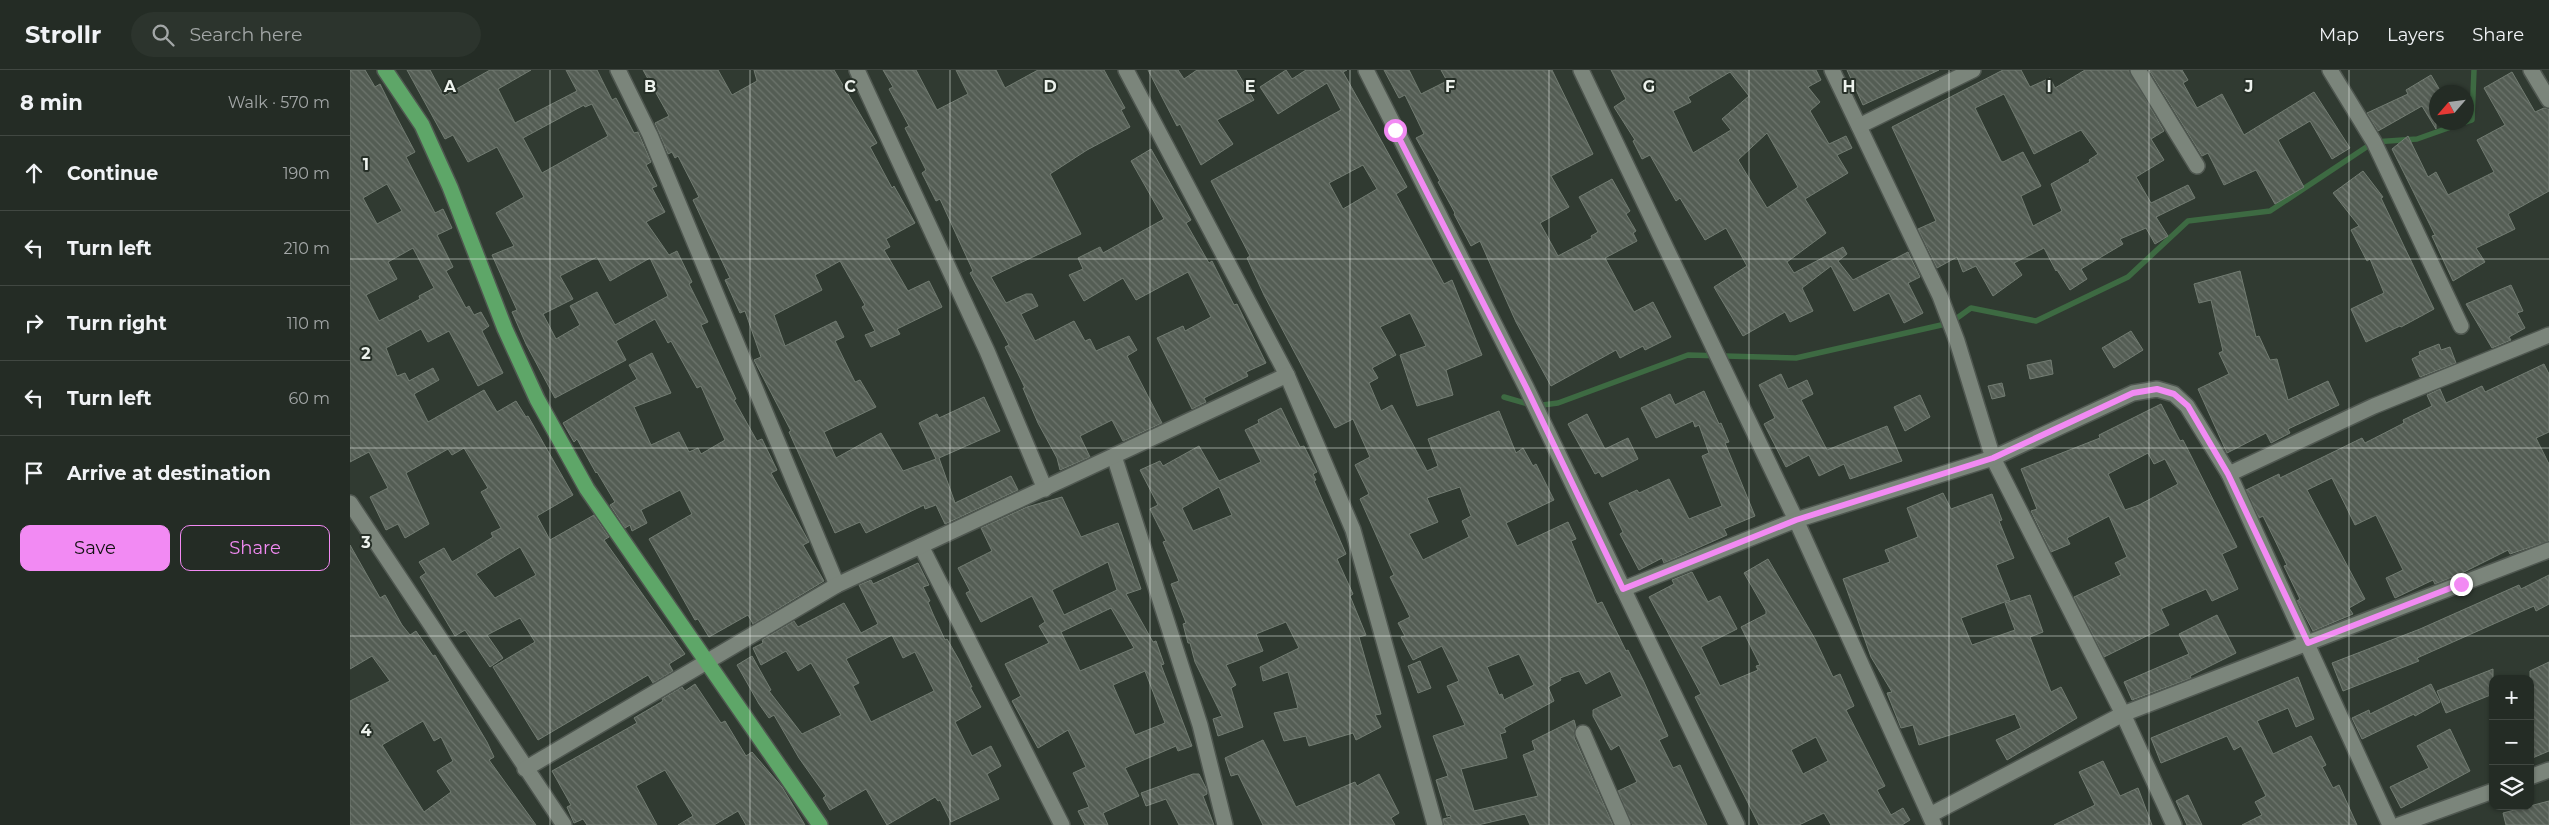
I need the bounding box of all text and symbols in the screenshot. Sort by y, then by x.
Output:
search box [131,12,481,57]
text: Strollr [25,20,101,49]
icon: search [149,21,177,49]
text: Search here [189,23,302,46]
text: Map [2319,24,2359,46]
text: Layers [2387,24,2444,46]
text: Share [2472,24,2524,46]
text: A [443,77,457,96]
text: B [644,77,656,96]
text: C [844,77,856,96]
text: D [1043,77,1057,96]
text: E [1245,77,1255,96]
text: F [1445,77,1455,96]
text: G [1643,77,1655,96]
text: H [1843,77,1855,96]
text: I [2046,77,2052,96]
text: J [2244,77,2253,96]
north arrow [2429,85,2474,130]
text: 8 min [20,90,83,115]
text: Walk · 570 m [228,93,330,112]
route start [1384,119,1407,142]
text: 1 [363,155,369,174]
icon: ahead [20,159,48,187]
text: Continue [67,162,158,185]
text: 190 m [283,164,330,183]
icon: left [20,234,48,262]
text: Turn left [67,237,152,260]
text: 210 m [283,239,330,258]
icon: right [20,309,48,337]
text: Turn right [67,312,167,335]
text: 110 m [287,314,330,333]
text: 2 [361,344,371,363]
icon: left [20,384,48,412]
text: Turn left [67,387,152,410]
text: 60 m [288,389,330,408]
icon: arrive [20,459,48,487]
text: Arrive at destination [67,462,271,485]
button: Save [20,525,170,571]
button: Share [180,525,330,571]
text: 3 [360,533,371,552]
route end [2450,573,2473,596]
map controls [2489,675,2534,810]
button: + [2489,675,2534,720]
button: − [2489,720,2534,765]
text: 4 [360,721,372,740]
button: layers [2489,765,2534,810]

